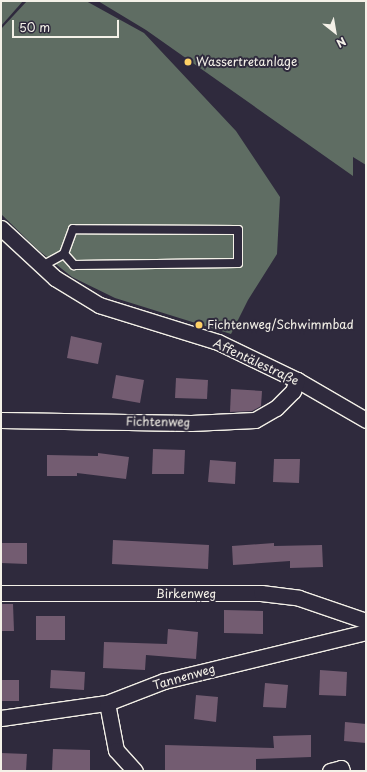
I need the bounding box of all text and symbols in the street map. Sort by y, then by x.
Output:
scale bar [14,12,121,38]
north arrow [315,12,355,52]
text: 50 m [19,18,50,36]
text: N [333,33,350,52]
place label: Wassertretanlage [196,55,297,69]
marker: Wassertretanlage [183,57,193,67]
place label: Fichtenweg/Schwimmbad [207,318,354,332]
marker: Fichtenweg/Schwimmbad [194,320,204,330]
street label: Affentälestraße [211,336,301,388]
street label: Fichtenweg [126,414,190,430]
street label: Birkenweg [156,587,216,601]
street label: Tannenweg [151,661,217,693]

